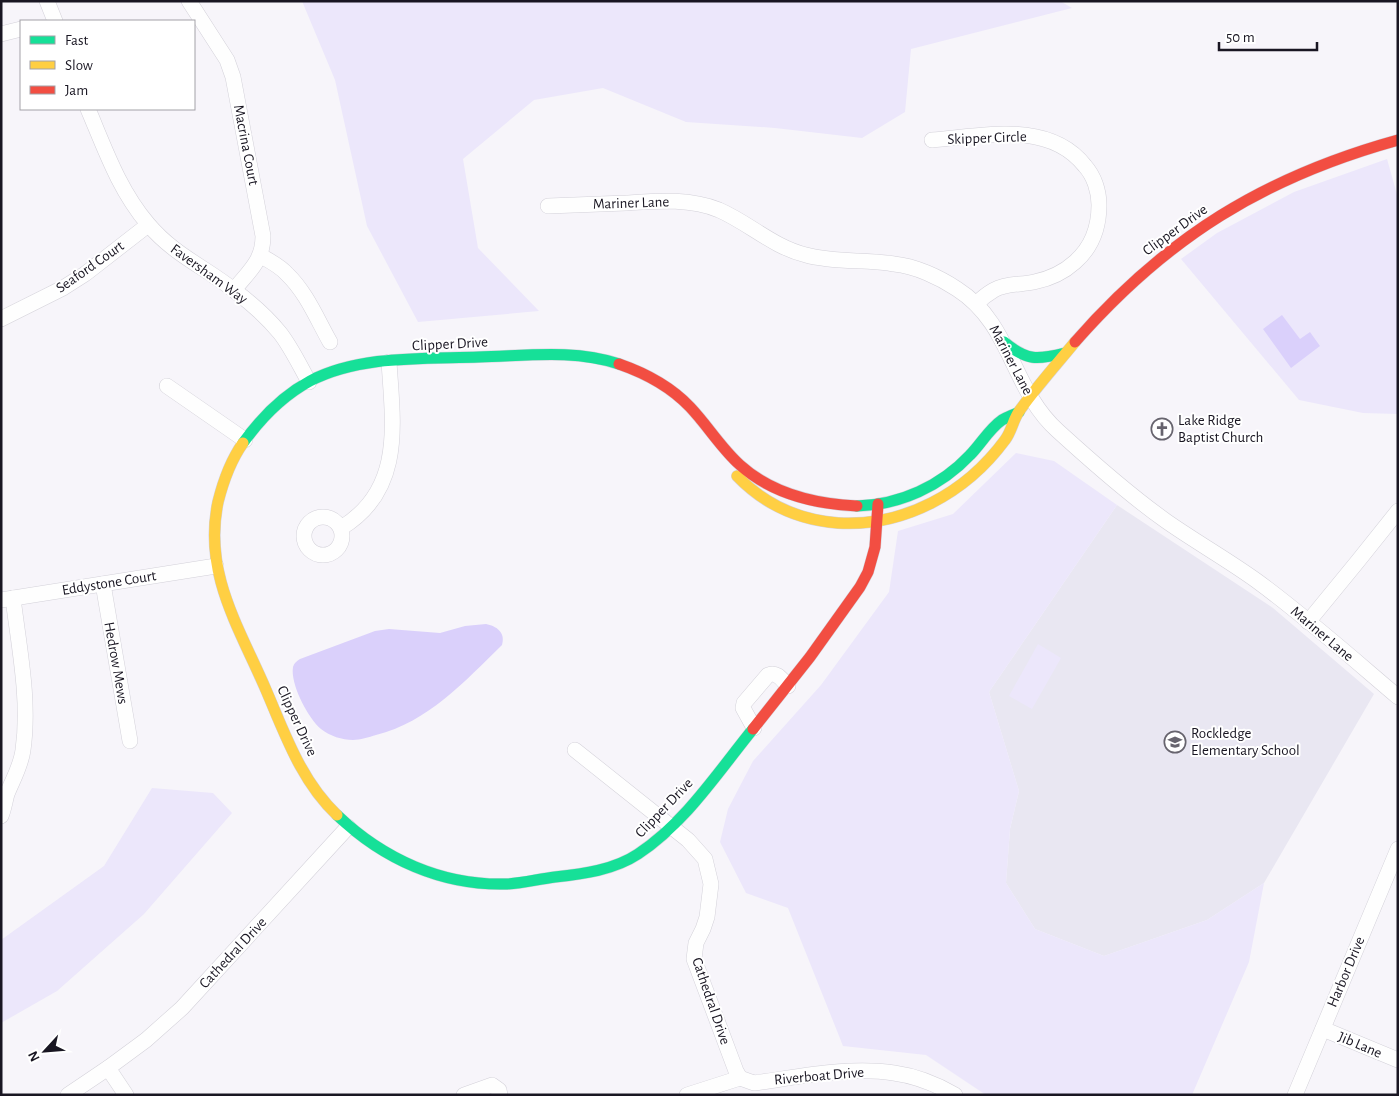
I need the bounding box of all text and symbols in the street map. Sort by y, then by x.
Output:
legend [20,20,195,110]
scale bar [1219,20,1316,52]
text: 50 m [1226,30,1255,45]
text: Fast [65,33,89,48]
text: Slow [65,58,93,73]
text: Jam [65,83,88,98]
street label: Macrina Court [231,103,261,187]
street label: Skipper Circle [947,129,1027,147]
street label: Mariner Lane [592,194,670,212]
street label: Clipper Drive [1140,202,1210,258]
street label: Seaford Court [53,238,127,296]
street label: Faversham Way [168,241,251,307]
street label: Mariner Lane [986,323,1036,397]
street label: Clipper Drive [412,335,488,353]
place label: Lake Ridge Baptist Church [1178,413,1263,445]
church icon: Lake Ridge Baptist Church [1150,417,1174,441]
street label: Eddystone Court [61,568,157,598]
street label: Mariner Lane [1288,604,1356,664]
street label: Hedrow Mews [101,621,131,705]
street label: Clipper Drive [274,683,320,759]
place label: Rockledge Elementary School [1191,726,1300,758]
school or university icon: Rockledge Elementary School [1163,730,1187,754]
street label: Clipper Drive [632,775,696,840]
street label: Cathedral Drive [196,915,270,991]
street label: Harbor Drive [1324,934,1368,1009]
street label: Cathedral Drive [689,956,733,1047]
north arrow [20,1026,70,1076]
street label: Jib Lane [1336,1029,1384,1061]
text: N [26,1049,43,1064]
street label: Riverboat Drive [773,1065,865,1087]

